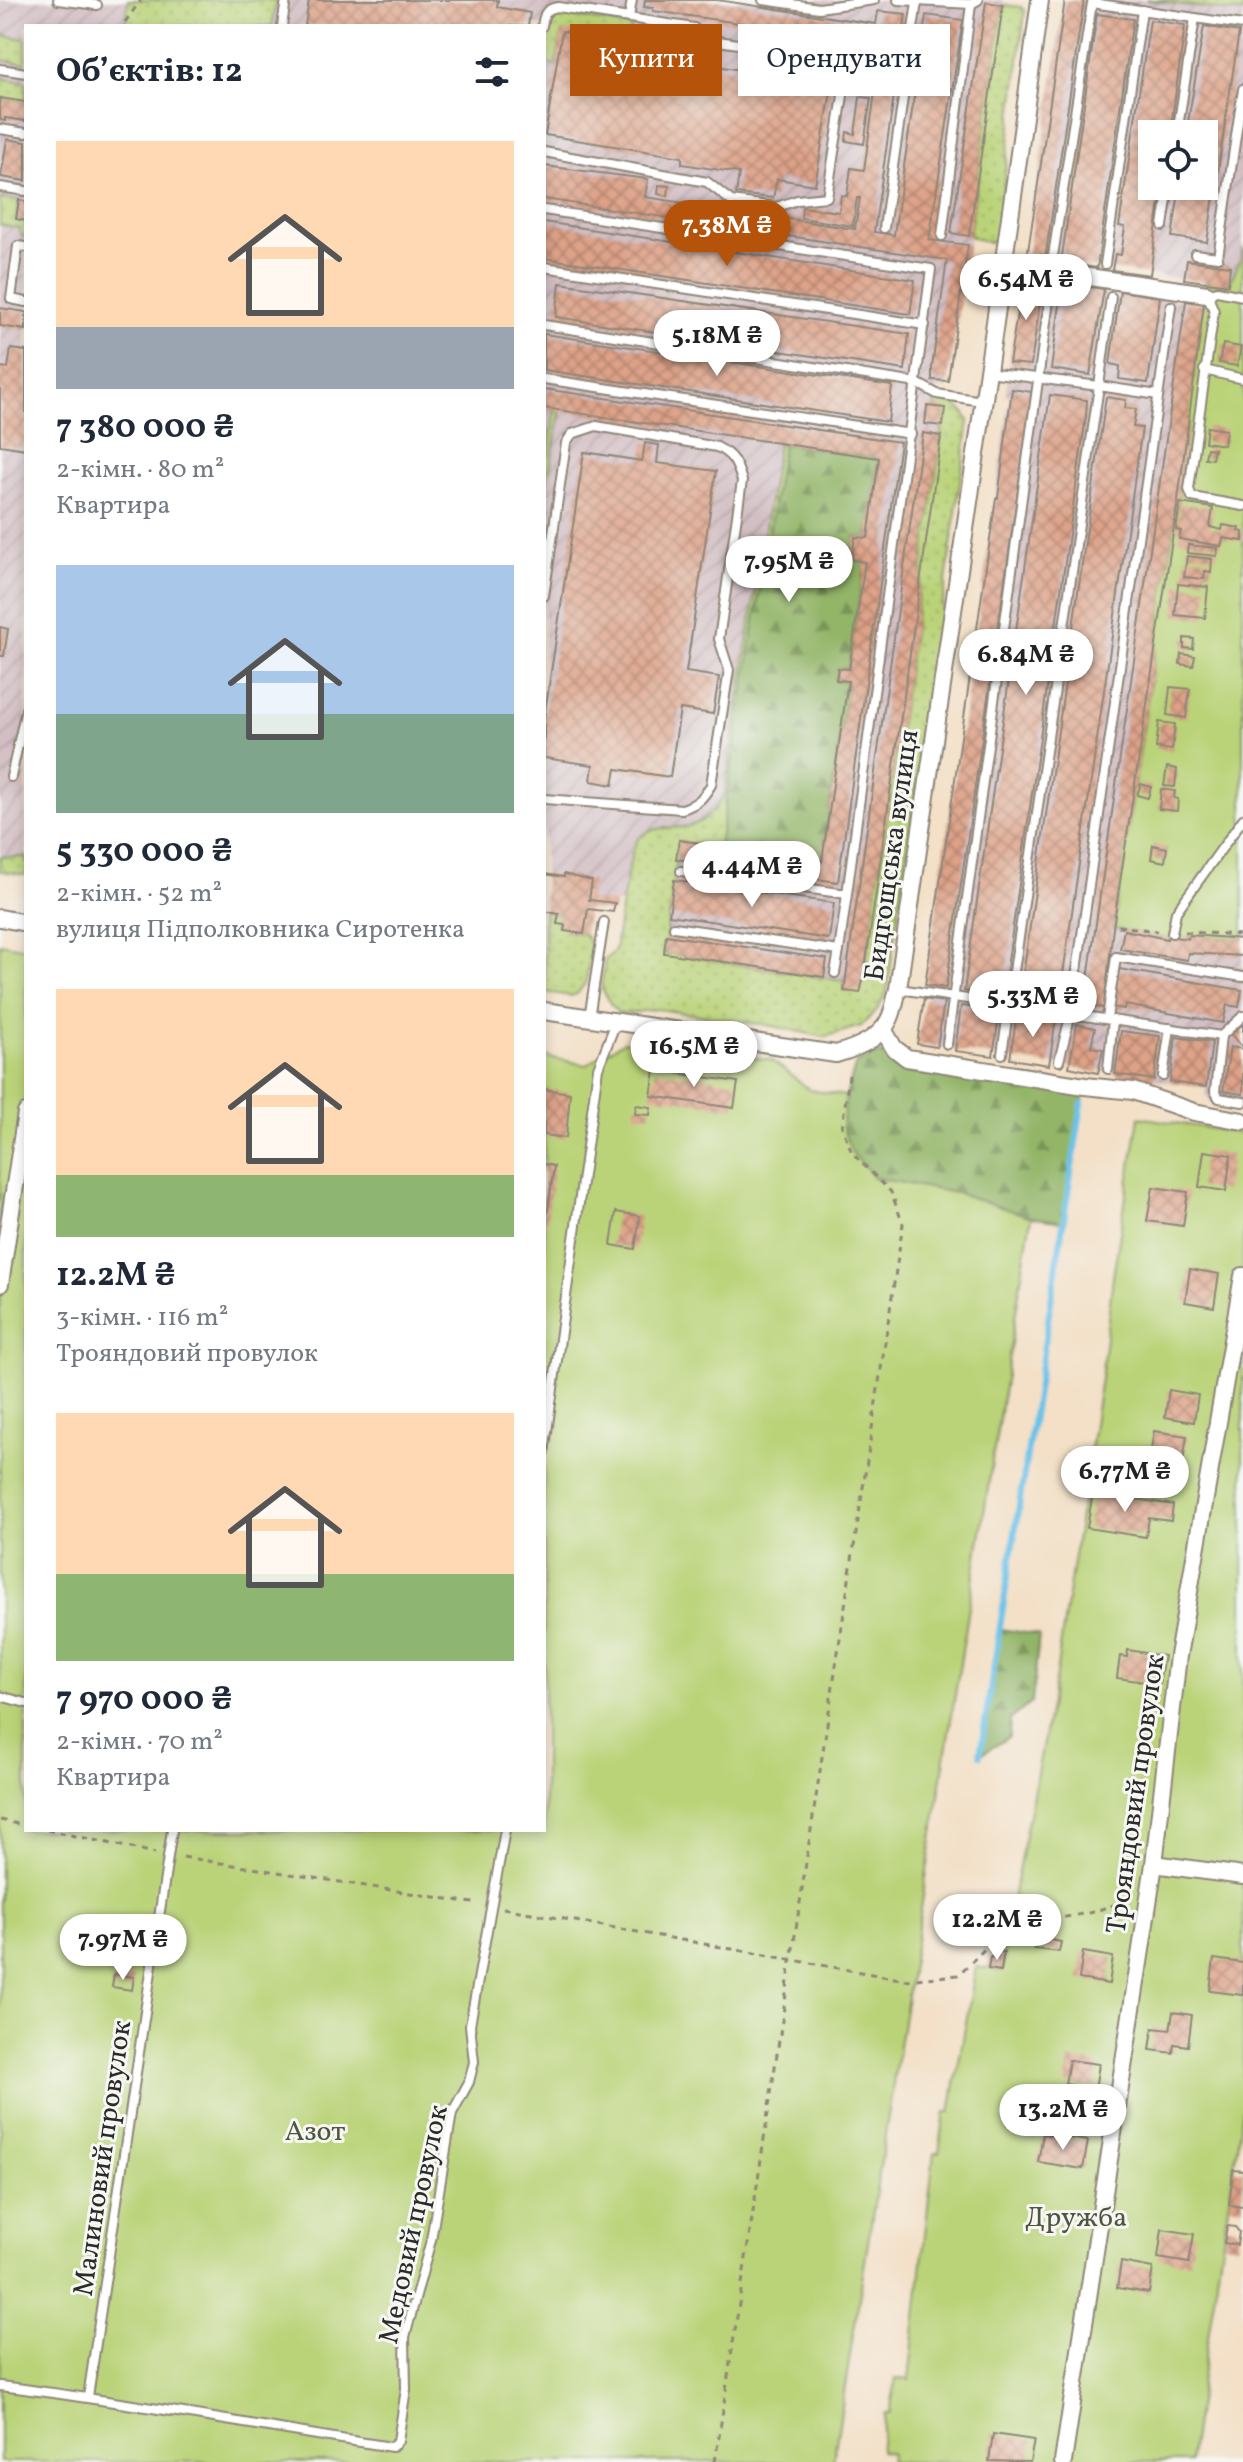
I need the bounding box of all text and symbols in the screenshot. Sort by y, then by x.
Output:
chip: Купити [570,24,722,96]
chip: Орендувати [738,24,950,96]
text: Об’єктів: 12 [56,49,243,96]
icon: filters [470,50,514,94]
map controls [1138,120,1218,200]
button: locate [1138,120,1218,200]
icon: home [213,193,357,337]
pin: 7.38M ₴ [653,200,801,268]
text: 7.38M ₴ [682,208,772,244]
pin: 6.54M ₴ [952,254,1100,322]
text: 6.54M ₴ [978,262,1074,298]
pin: 5.18M ₴ [643,310,791,378]
text: 5.18M ₴ [671,318,763,354]
text: 7 380 000 ₴ [56,405,234,452]
text: 2-кімн. · 80 m² [56,452,224,488]
text: Квартира [56,488,170,524]
pin: 7.95M ₴ [715,536,863,604]
text: 7.95M ₴ [744,544,834,580]
icon: home [213,617,357,761]
pin: 6.84M ₴ [952,629,1100,697]
text: 6.84M ₴ [977,637,1075,673]
street label: Бидгощська вулиця [856,727,929,984]
text: 5 330 000 ₴ [56,829,233,876]
pin: 4.44M ₴ [678,841,826,909]
text: 4.44M ₴ [701,849,803,885]
text: 2-кімн. · 52 m² [56,876,222,912]
text: вулиця Підполковника Сиротенка [56,912,465,948]
pin: 5.33M ₴ [959,971,1107,1039]
text: 5.33M ₴ [987,979,1079,1015]
pin: 16.5M ₴ [620,1021,768,1089]
text: 16.5M ₴ [649,1029,740,1065]
icon: home [213,1041,357,1185]
text: 12.2M ₴ [56,1253,176,1300]
text: 3-кімн. · 116 m² [56,1300,228,1336]
text: Трояндовий провулок [56,1336,318,1372]
pin: 6.77M ₴ [1051,1446,1199,1514]
text: 6.77M ₴ [1079,1454,1171,1490]
icon: home [213,1465,357,1609]
street label: Трояндовий провулок [1098,1652,1175,1937]
text: 7 970 000 ₴ [56,1677,232,1724]
text: 2-кімн. · 70 m² [56,1724,223,1760]
text: Квартира [56,1760,170,1796]
pin: 12.2M ₴ [923,1894,1071,1962]
text: 12.2M ₴ [951,1902,1043,1938]
pin: 7.97M ₴ [49,1914,197,1982]
text: 7.97M ₴ [78,1922,168,1958]
street label: Малиновий провулок [65,2018,142,2299]
pin: 13.2M ₴ [989,2084,1137,2152]
text: 13.2M ₴ [1017,2092,1109,2128]
street label: Медовий провулок [370,2101,459,2347]
park label: Азот [285,2113,345,2152]
park label: Дружба [1025,2199,1127,2238]

